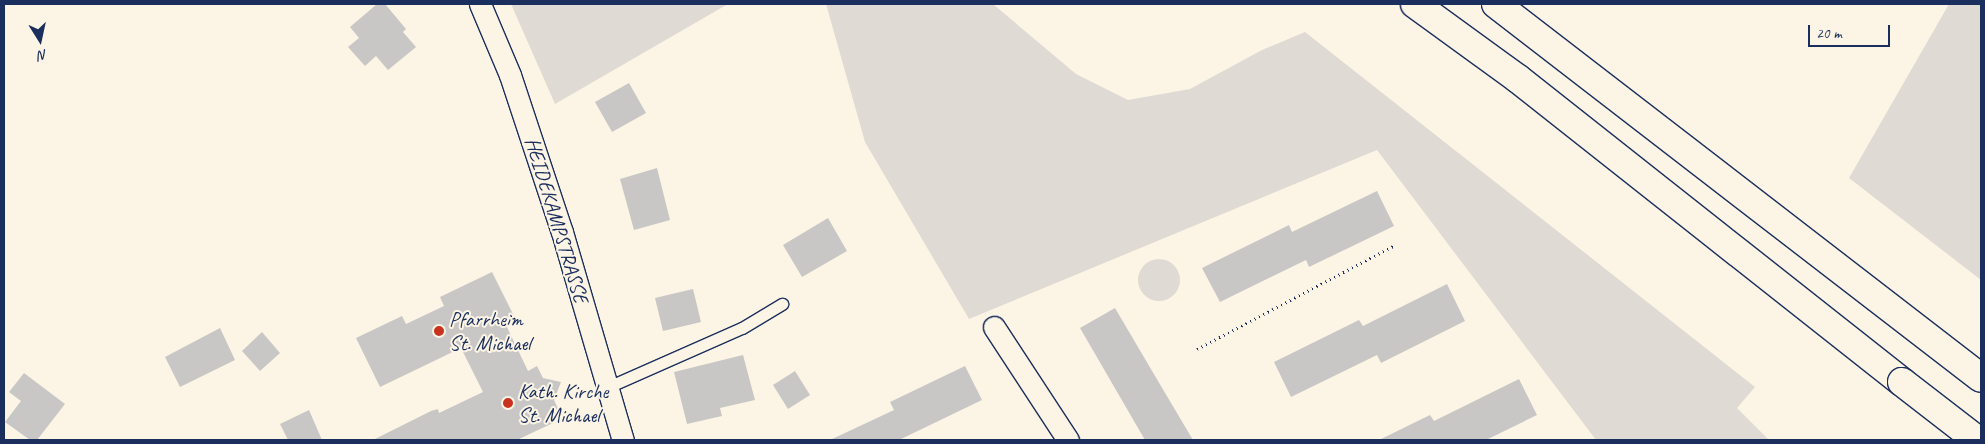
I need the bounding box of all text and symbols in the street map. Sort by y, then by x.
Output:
north arrow [15,15,65,65]
scale bar [1810,15,1892,47]
text: 20 m [1816,24,1842,43]
text: N [37,46,48,64]
street label: HEIDEKAMPSTRASSE [520,134,594,306]
place label: Pfarrheim St. Michael [449,306,531,356]
marker: Pfarrheim St. Michael [433,325,445,337]
place label: Kath. Kirche St. Michael [518,378,608,428]
marker: Kath. Kirche St. Michael [502,397,514,409]

